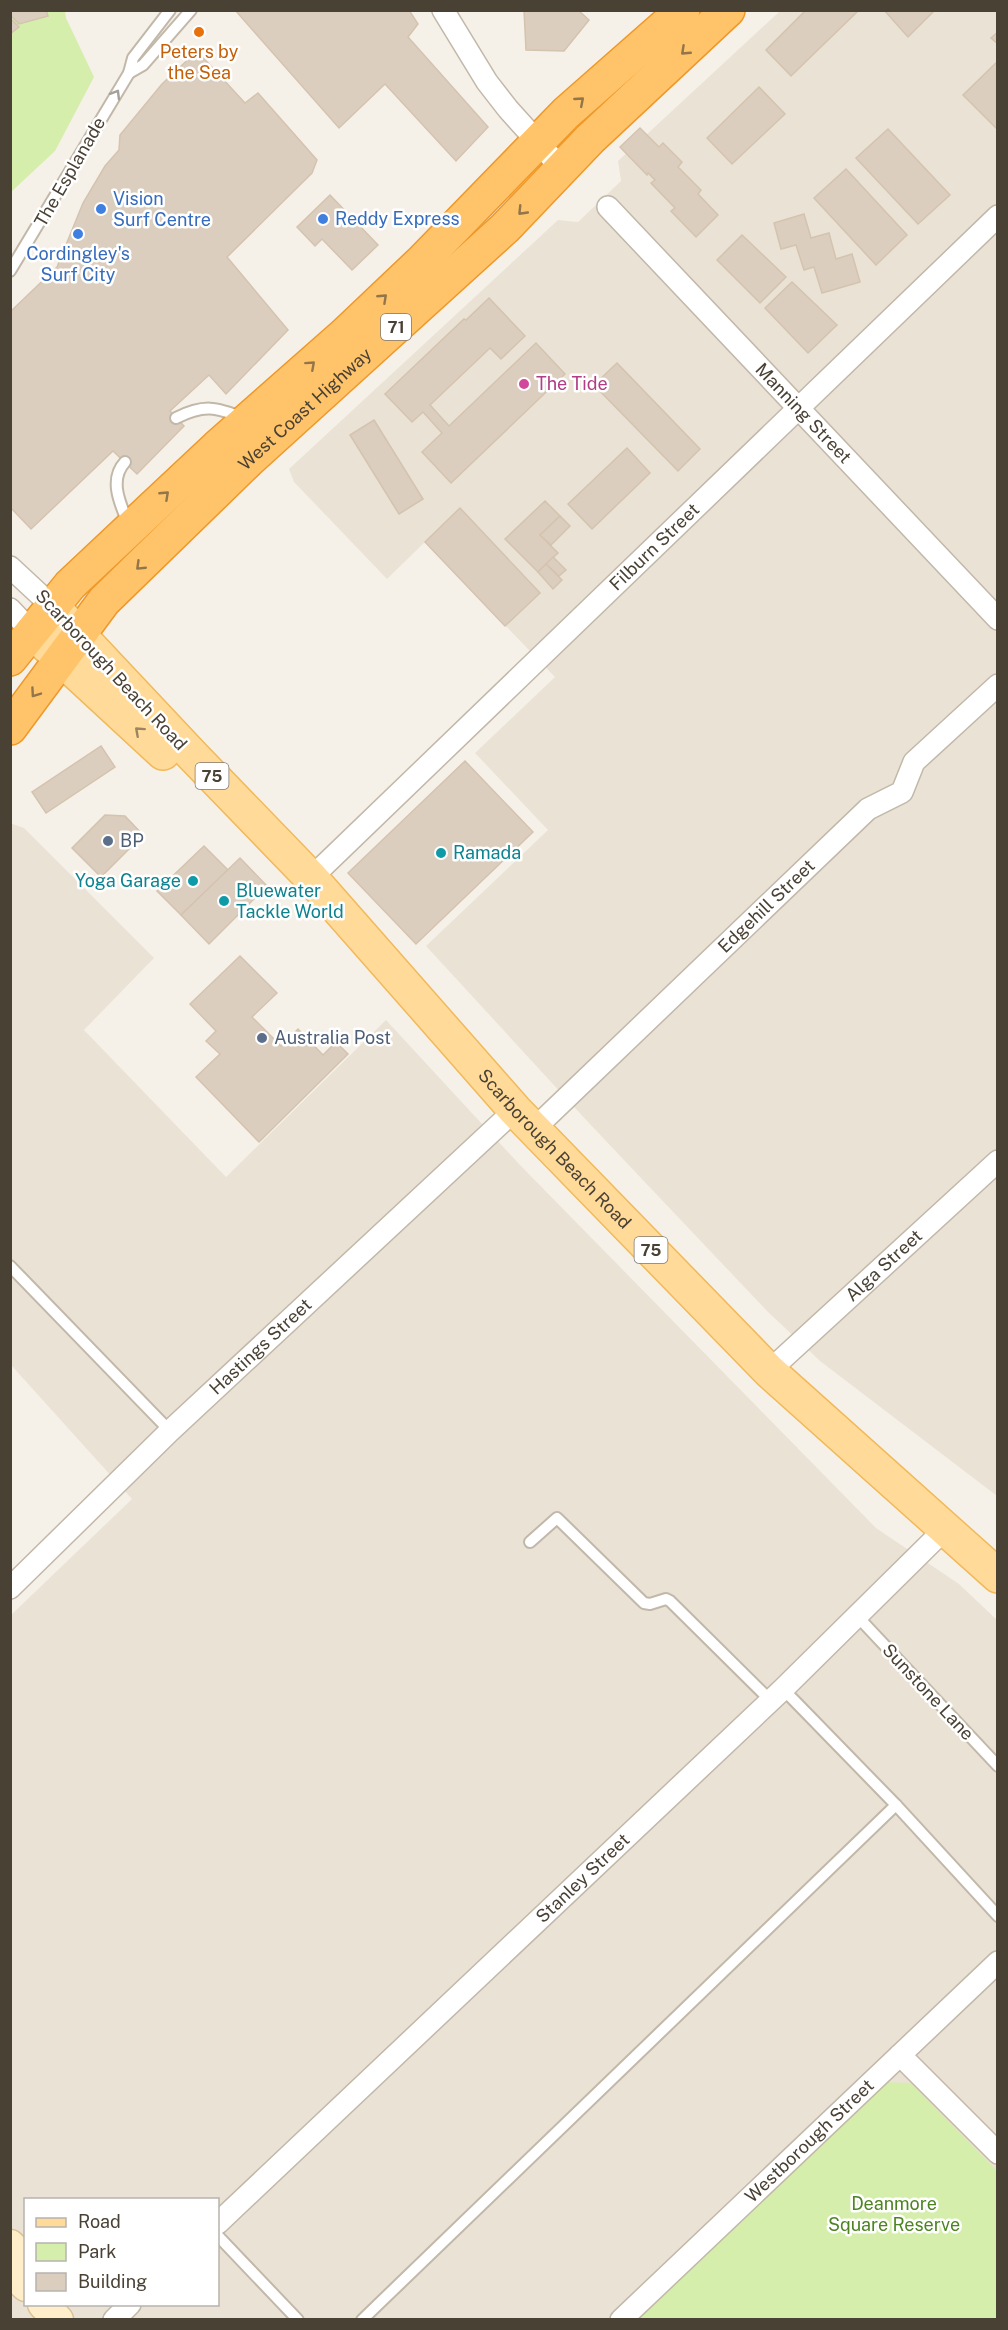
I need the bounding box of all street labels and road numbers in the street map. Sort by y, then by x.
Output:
street label: The Esplanade [30,113,109,230]
road number: 71 [381,314,411,340]
street label: West Coast Highway [234,343,376,474]
street label: Manning Street [751,359,856,467]
street label: Filburn Street [605,499,703,595]
street label: Scarborough Beach Road [31,585,191,754]
road number: 75 [196,763,228,789]
street label: Edgehill Street [714,855,819,957]
street label: Scarborough Beach Road [474,1065,636,1233]
street label: Alga Street [841,1225,926,1305]
road number: 75 [634,1237,668,1263]
street label: Hastings Street [205,1294,316,1399]
street label: Sunstone Lane [878,1639,978,1744]
street label: Stanley Street [531,1829,634,1927]
street label: Westborough Street [741,2075,878,2207]

